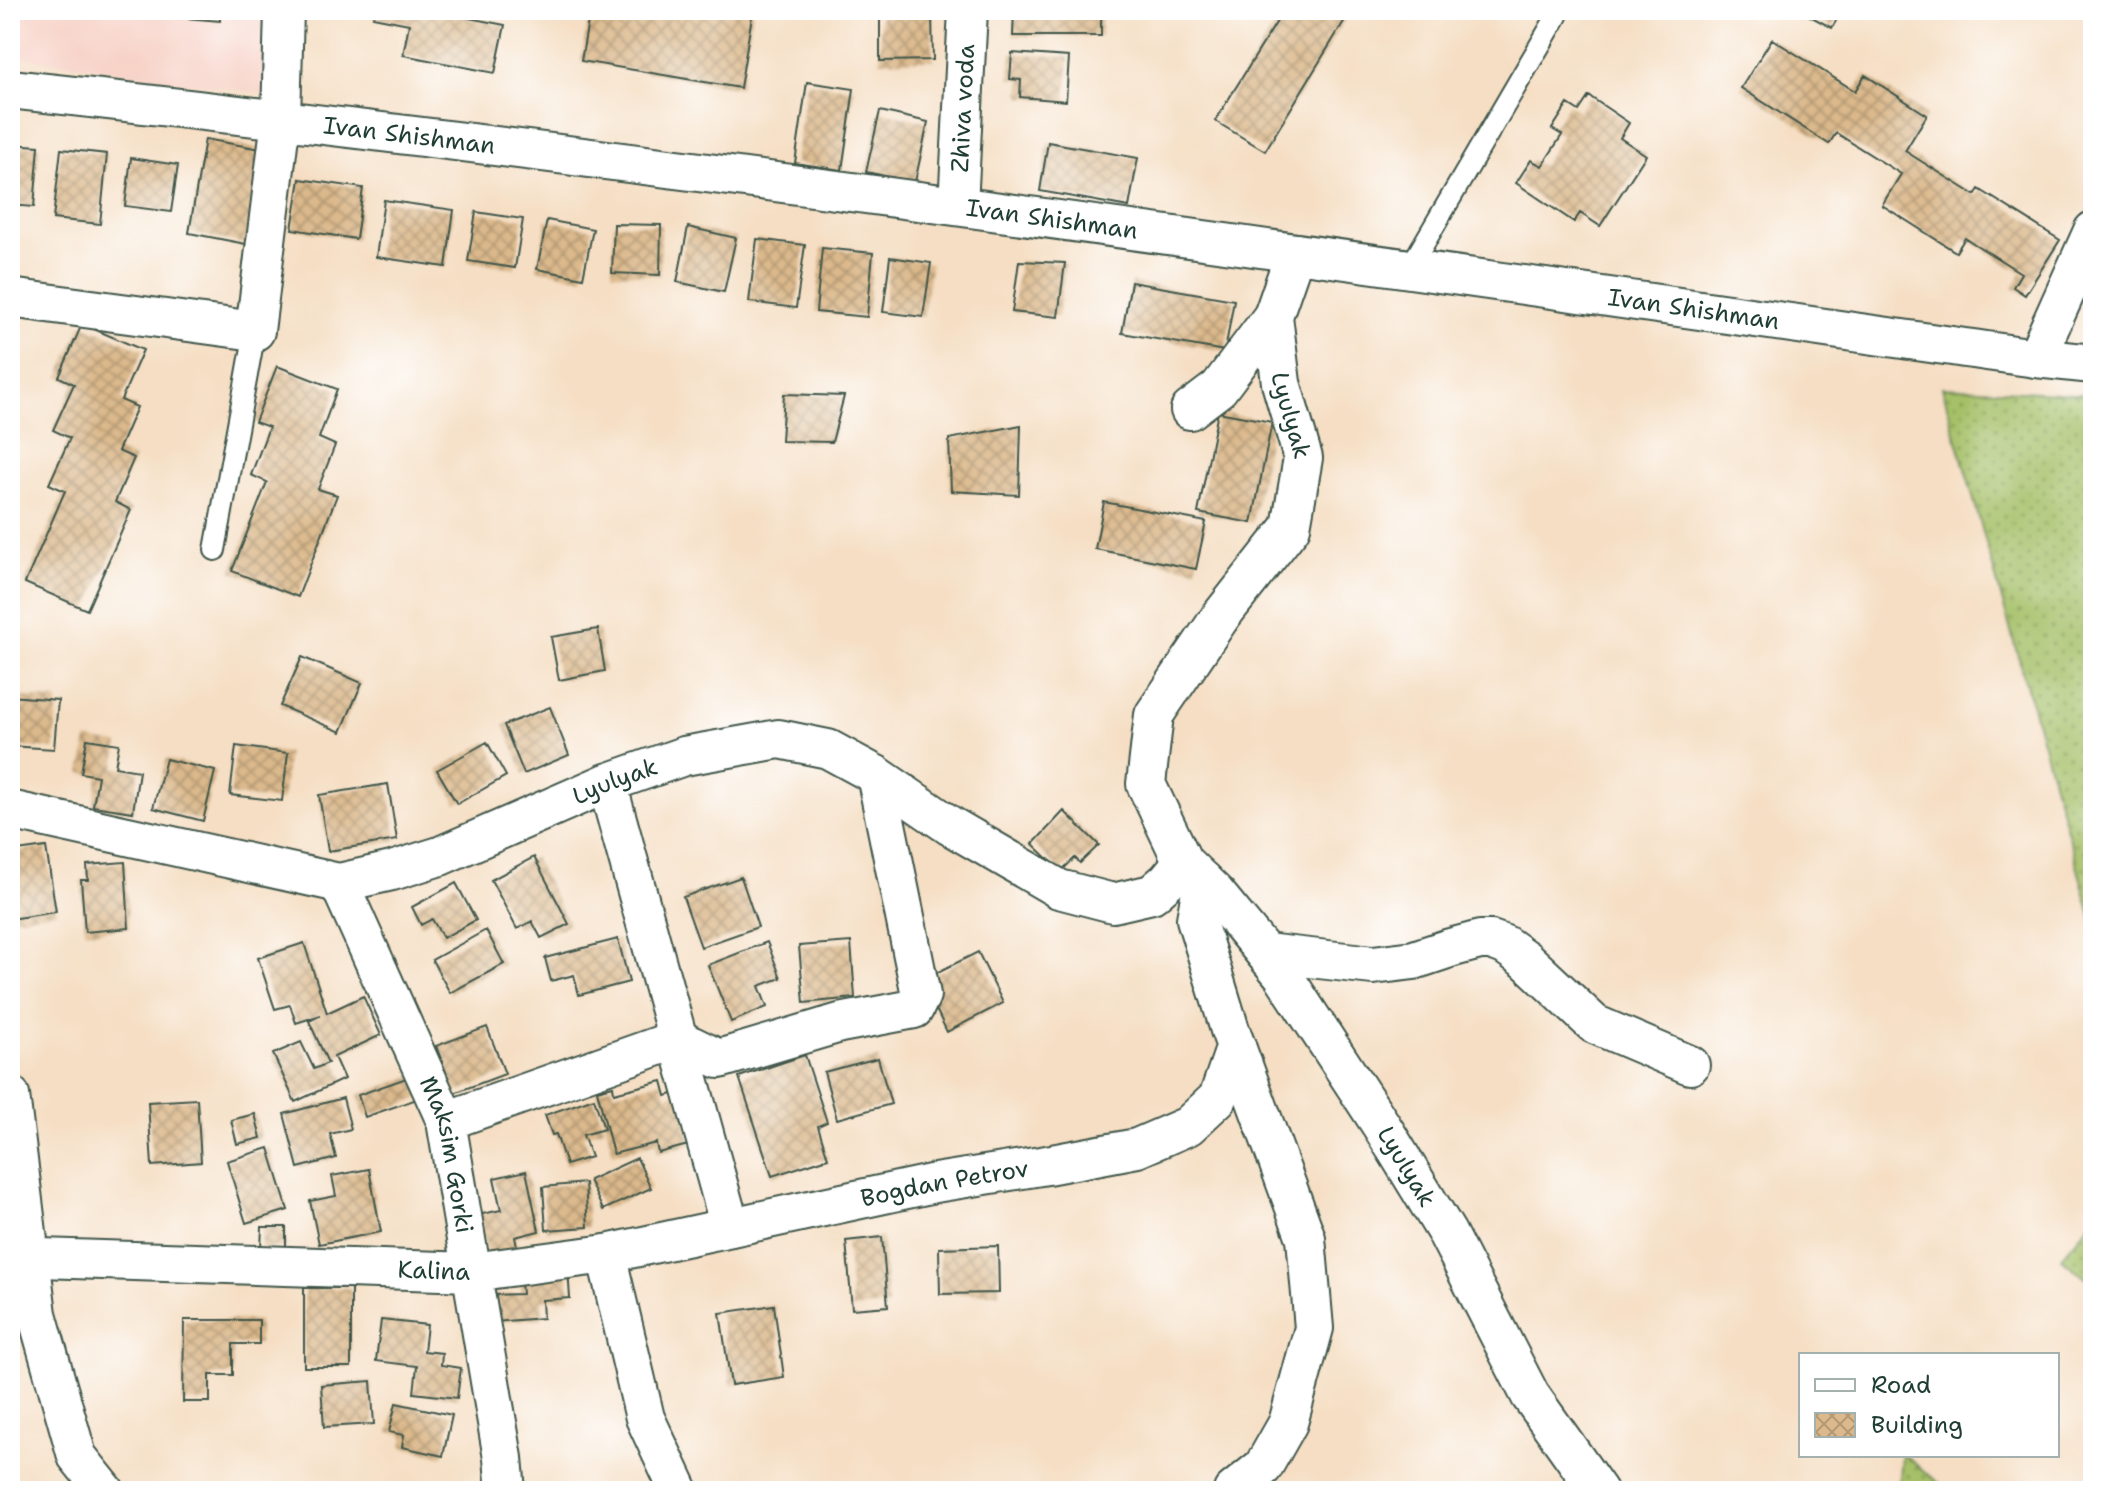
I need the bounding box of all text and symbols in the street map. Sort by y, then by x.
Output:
street label: Zhiva voda [944,43,982,173]
street label: Ivan Shishman [322,109,497,162]
street label: Ivan Shishman [964,192,1140,247]
street label: Ivan Shishman [1606,281,1782,337]
street label: Lyulyak [1264,371,1318,463]
street label: Lyulyak [567,751,662,812]
street label: Maksim Gorki [412,1071,481,1236]
street label: Lyulyak [1370,1120,1443,1213]
street label: Bogdan Petrov [858,1152,1031,1215]
street label: Kalina [397,1254,471,1288]
legend [1799,1353,2059,1457]
text: Road [1871,1369,1931,1401]
text: Building [1871,1409,1963,1441]

